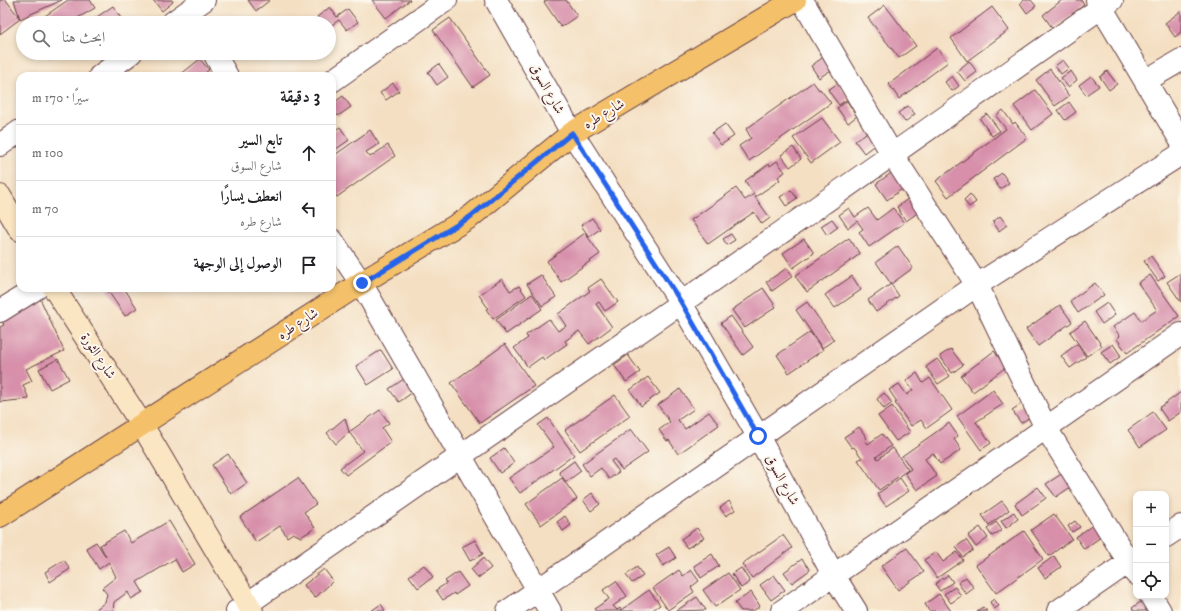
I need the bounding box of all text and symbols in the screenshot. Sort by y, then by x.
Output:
search box [16,16,336,60]
icon: search [30,27,52,49]
text: ابحث هنا [62,28,105,47]
street label: شارع السوق [524,61,569,118]
text: 3 دقيقة [280,86,320,108]
text: سيرًا · 170 m [32,90,89,106]
street label: شارع طره [580,95,629,135]
text: تابع السير [240,131,282,150]
icon: ahead [298,142,320,164]
text: 100 m [32,145,63,161]
text: شارع السوق [231,158,282,174]
text: انعطف يسارًا [221,187,282,206]
icon: left [298,198,320,220]
text: 70 m [32,201,58,217]
text: شارع طره [240,214,282,230]
text: الوصول إلى الوجهة [193,254,282,273]
icon: arrive [298,254,320,276]
route end [353,274,371,292]
street label: شارع طره [274,304,323,346]
street label: شارع الثورة [75,329,120,384]
route start [749,427,767,445]
street label: شارع السوق [759,451,803,510]
map controls [1133,491,1169,599]
button: + [1133,491,1169,527]
button: − [1133,527,1169,563]
button: locate [1133,563,1169,599]

